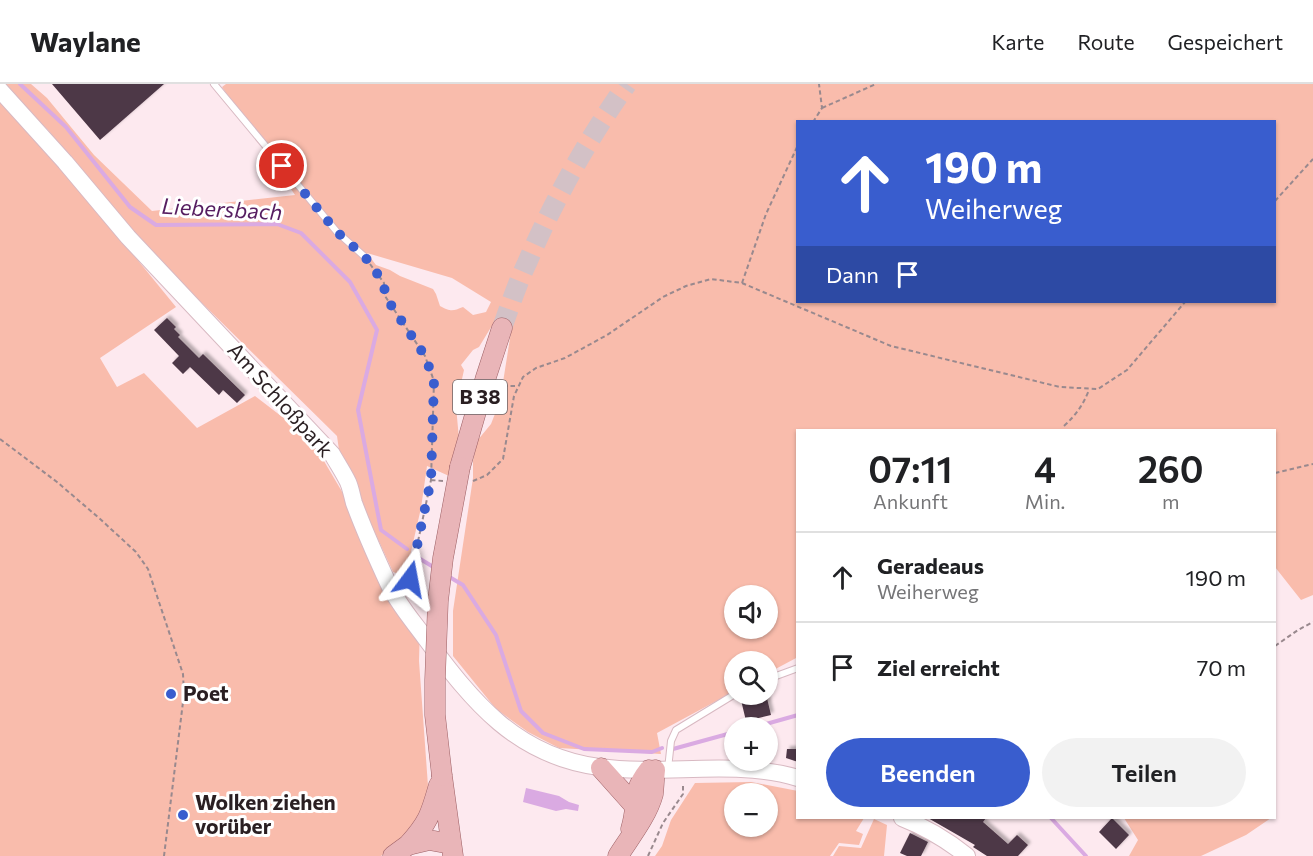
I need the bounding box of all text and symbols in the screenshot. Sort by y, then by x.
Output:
text: Waylane [30,24,141,58]
text: Karte [991,29,1044,54]
text: Route [1077,29,1135,54]
text: Gespeichert [1168,29,1283,54]
pin [256,140,307,191]
text: 190 m [925,140,1043,192]
icon: ahead [826,144,904,222]
icon: arrive [265,149,298,182]
water label: Liebersbach [161,192,283,225]
text: Weiherweg [925,192,1062,225]
icon: arrive [891,258,924,291]
text: Dann [826,261,879,288]
street label: Am Schloßpark [223,337,339,461]
road number: B 38 [453,380,507,414]
text: 07:11 [868,446,953,490]
text: 4 [1034,446,1056,490]
text: 260 [1138,446,1204,490]
text: Ankunft [873,489,948,513]
text: Min. [1025,489,1065,513]
text: m [1162,489,1179,513]
position arrow [378,547,442,611]
text: Geradeaus [877,552,984,579]
icon: ahead [826,561,859,594]
text: 190 m [1185,564,1246,591]
text: Weiherweg [877,579,979,603]
map controls [724,585,778,837]
button: sound [724,585,778,639]
button: search [724,651,778,705]
icon: arrive [826,651,859,684]
text: Ziel erreicht [877,654,1000,681]
text: 70 m [1197,654,1246,681]
place label: Poet [183,680,229,705]
marker: Poet [164,687,178,701]
button: + [724,717,778,771]
button: Beenden [826,738,1030,807]
button: Teilen [1042,738,1246,807]
button: − [724,783,778,837]
place label: Wolken ziehen vorüber [195,789,336,838]
marker: Wolken ziehen vorüber [176,808,190,822]

